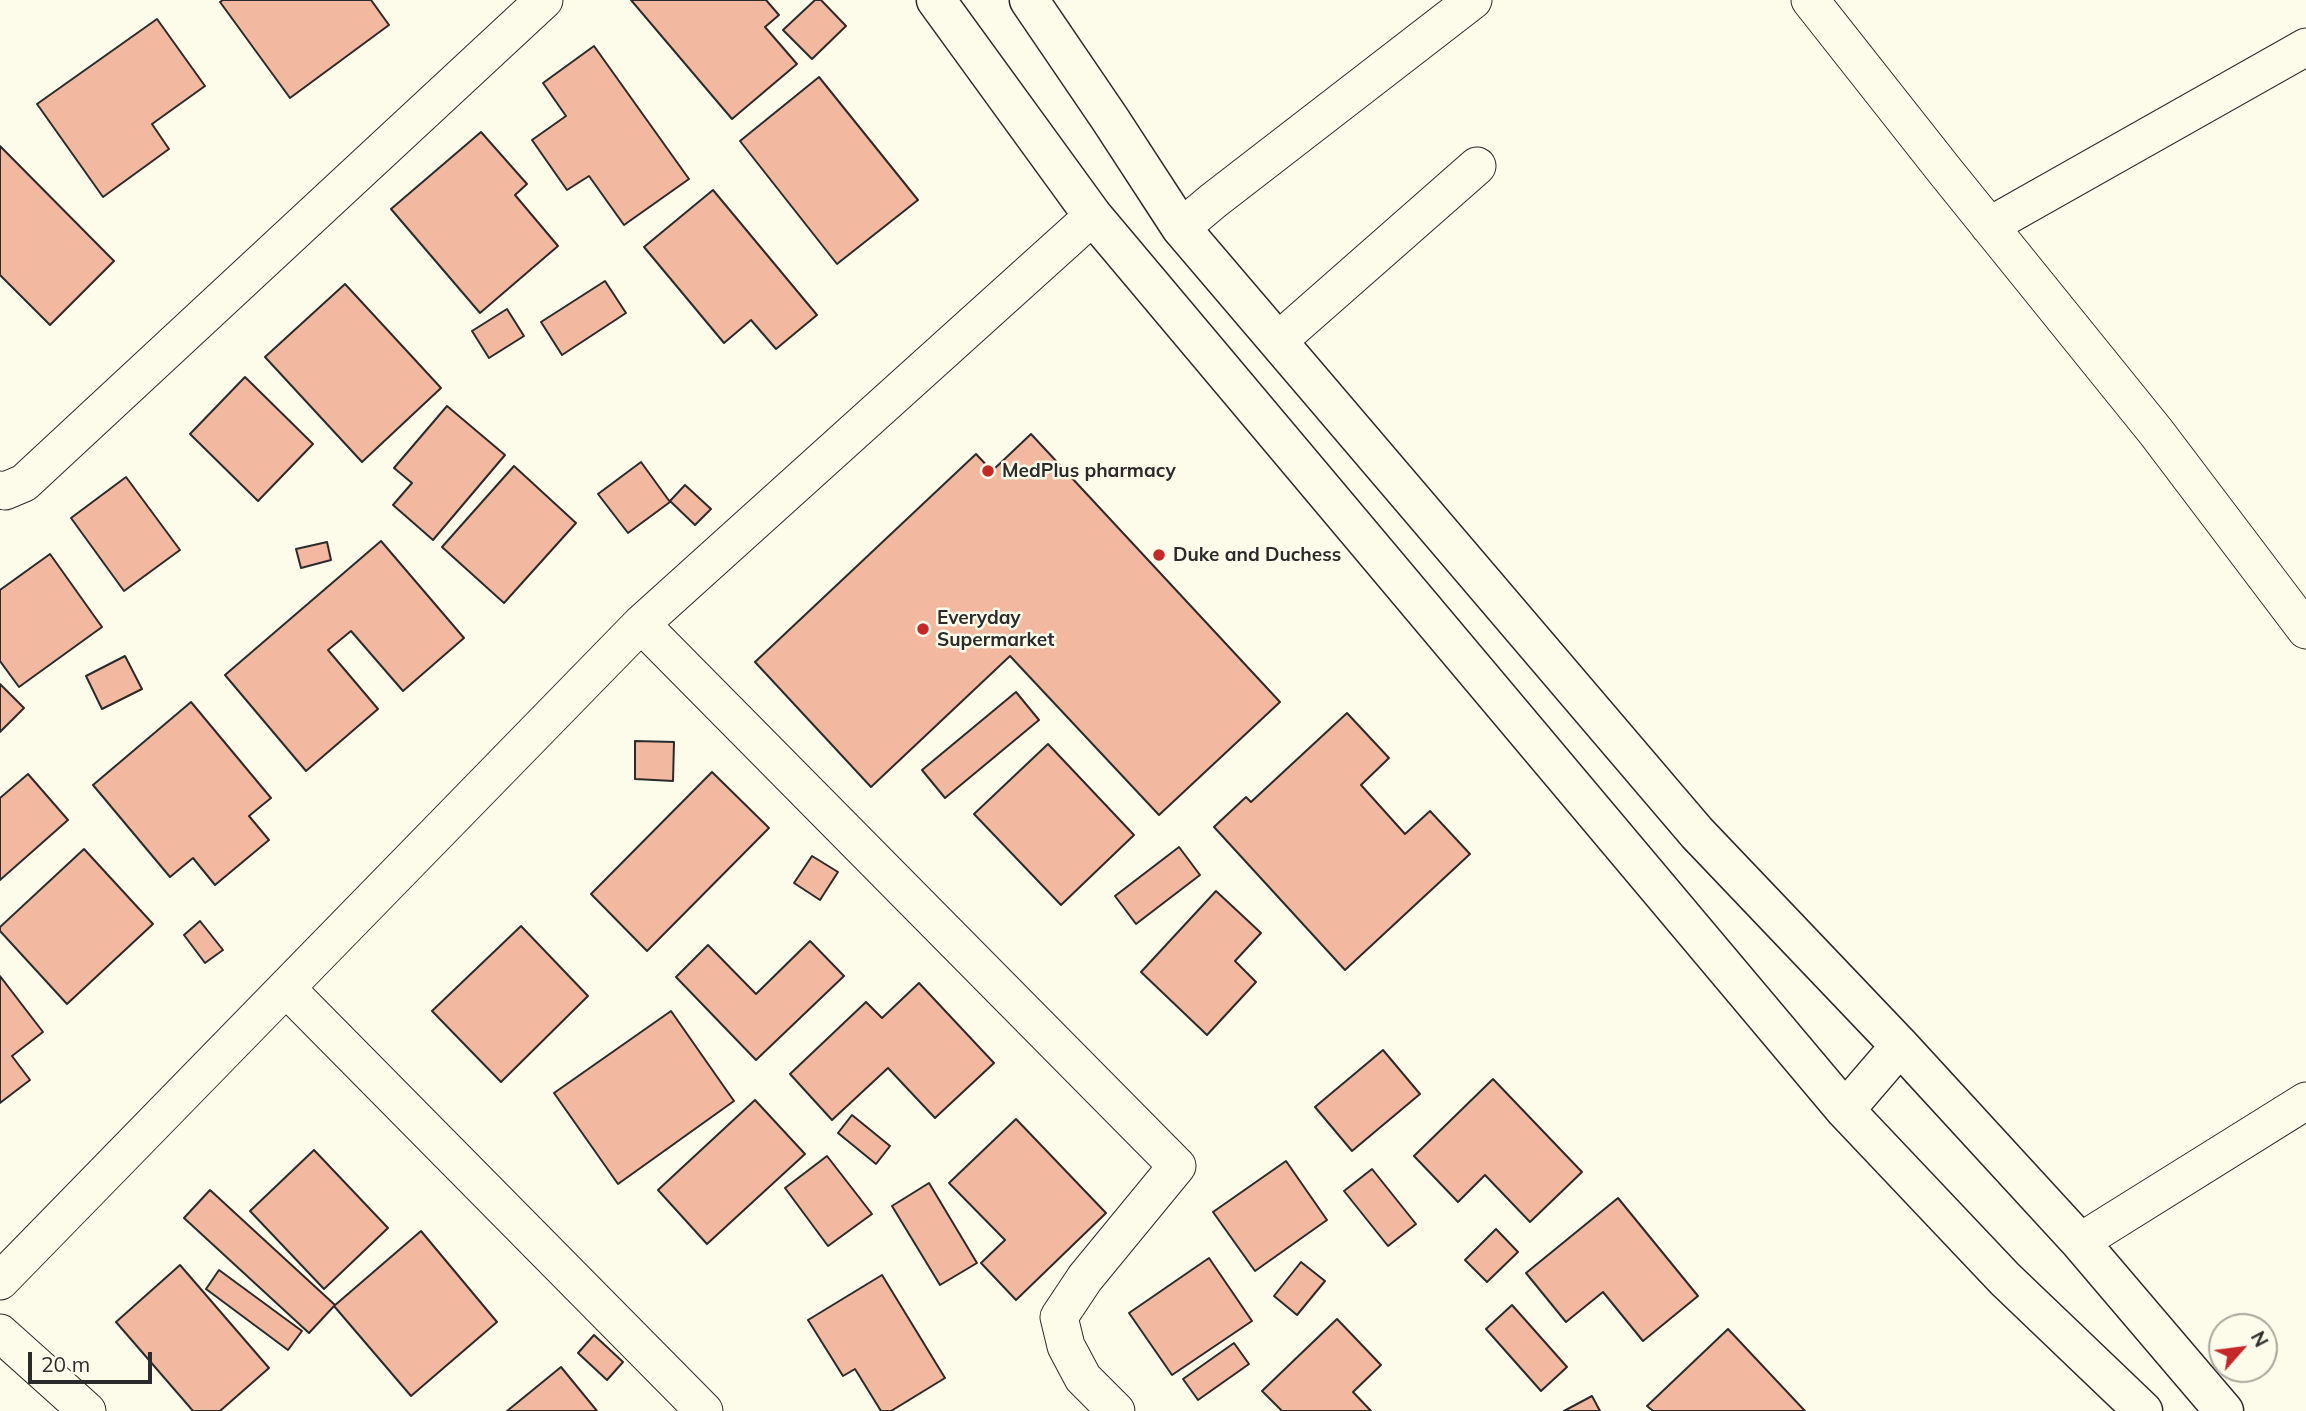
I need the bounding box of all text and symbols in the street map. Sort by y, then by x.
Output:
place label: MedPlus pharmacy [1002,460,1176,482]
marker: MedPlus pharmacy [980,463,996,479]
place label: Duke and Duchess [1173,544,1341,566]
marker: Duke and Duchess [1151,547,1167,563]
place label: Everyday Supermarket [937,607,1054,651]
marker: Everyday Supermarket [915,621,931,637]
north arrow [2208,1313,2278,1383]
text: N [2246,1327,2274,1351]
scale bar [32,1338,156,1382]
text: 20 m [41,1351,90,1377]

